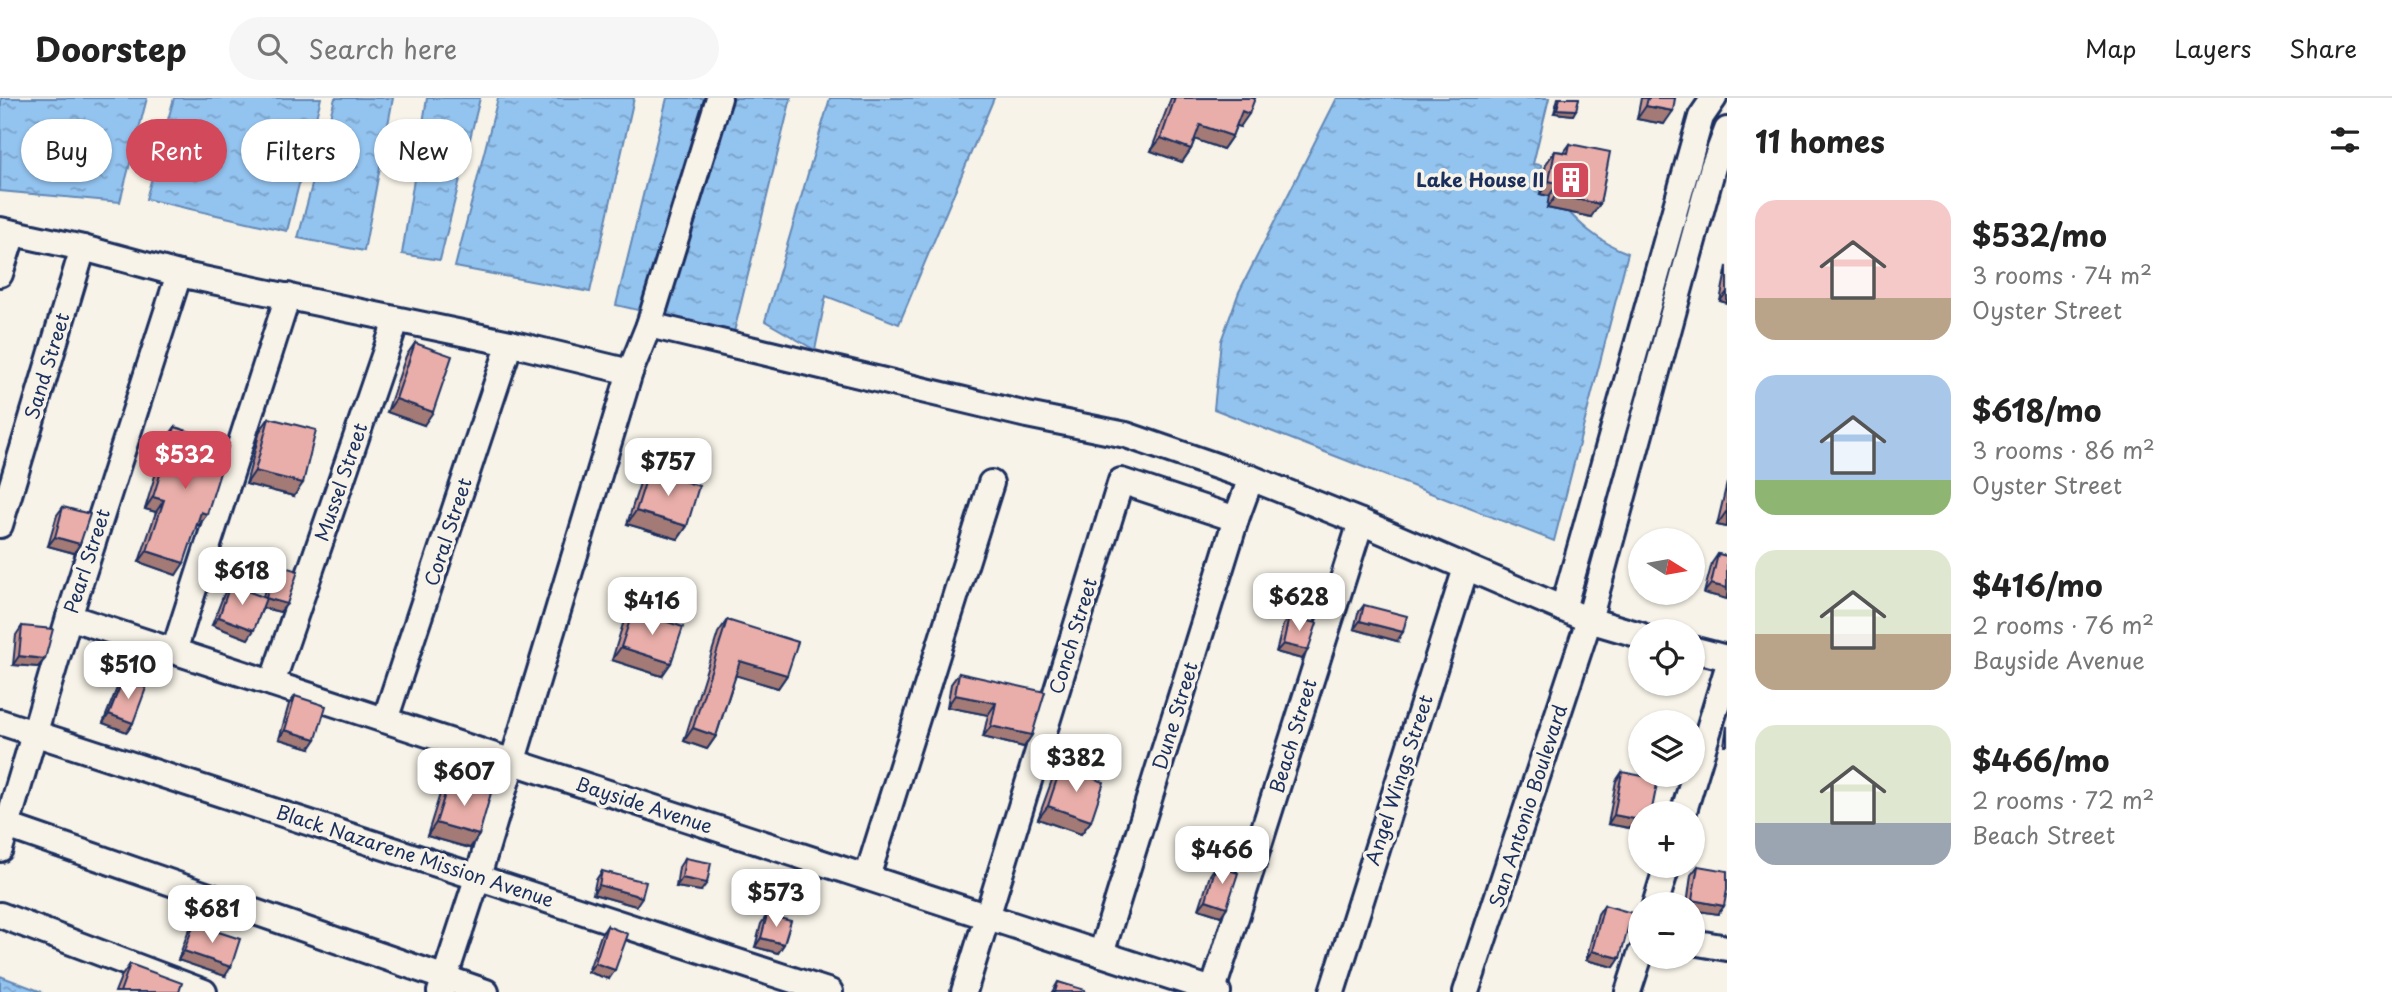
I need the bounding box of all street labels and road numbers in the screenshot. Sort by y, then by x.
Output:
street label: Sand Street [17,309,76,422]
street label: Mussel Street [307,419,373,545]
street label: Coral Street [416,474,478,589]
street label: Pearl Street [56,505,116,617]
street label: Conch Street [1041,574,1103,697]
street label: Dune Street [1144,658,1204,773]
street label: Beach Street [1261,675,1323,796]
street label: Angel Wings Street [1357,691,1439,869]
street label: San Antonio Boulevard [1481,700,1573,911]
street label: Bayside Avenue [572,769,716,839]
street label: Black Nazarene Mission Avenue [273,797,558,913]

